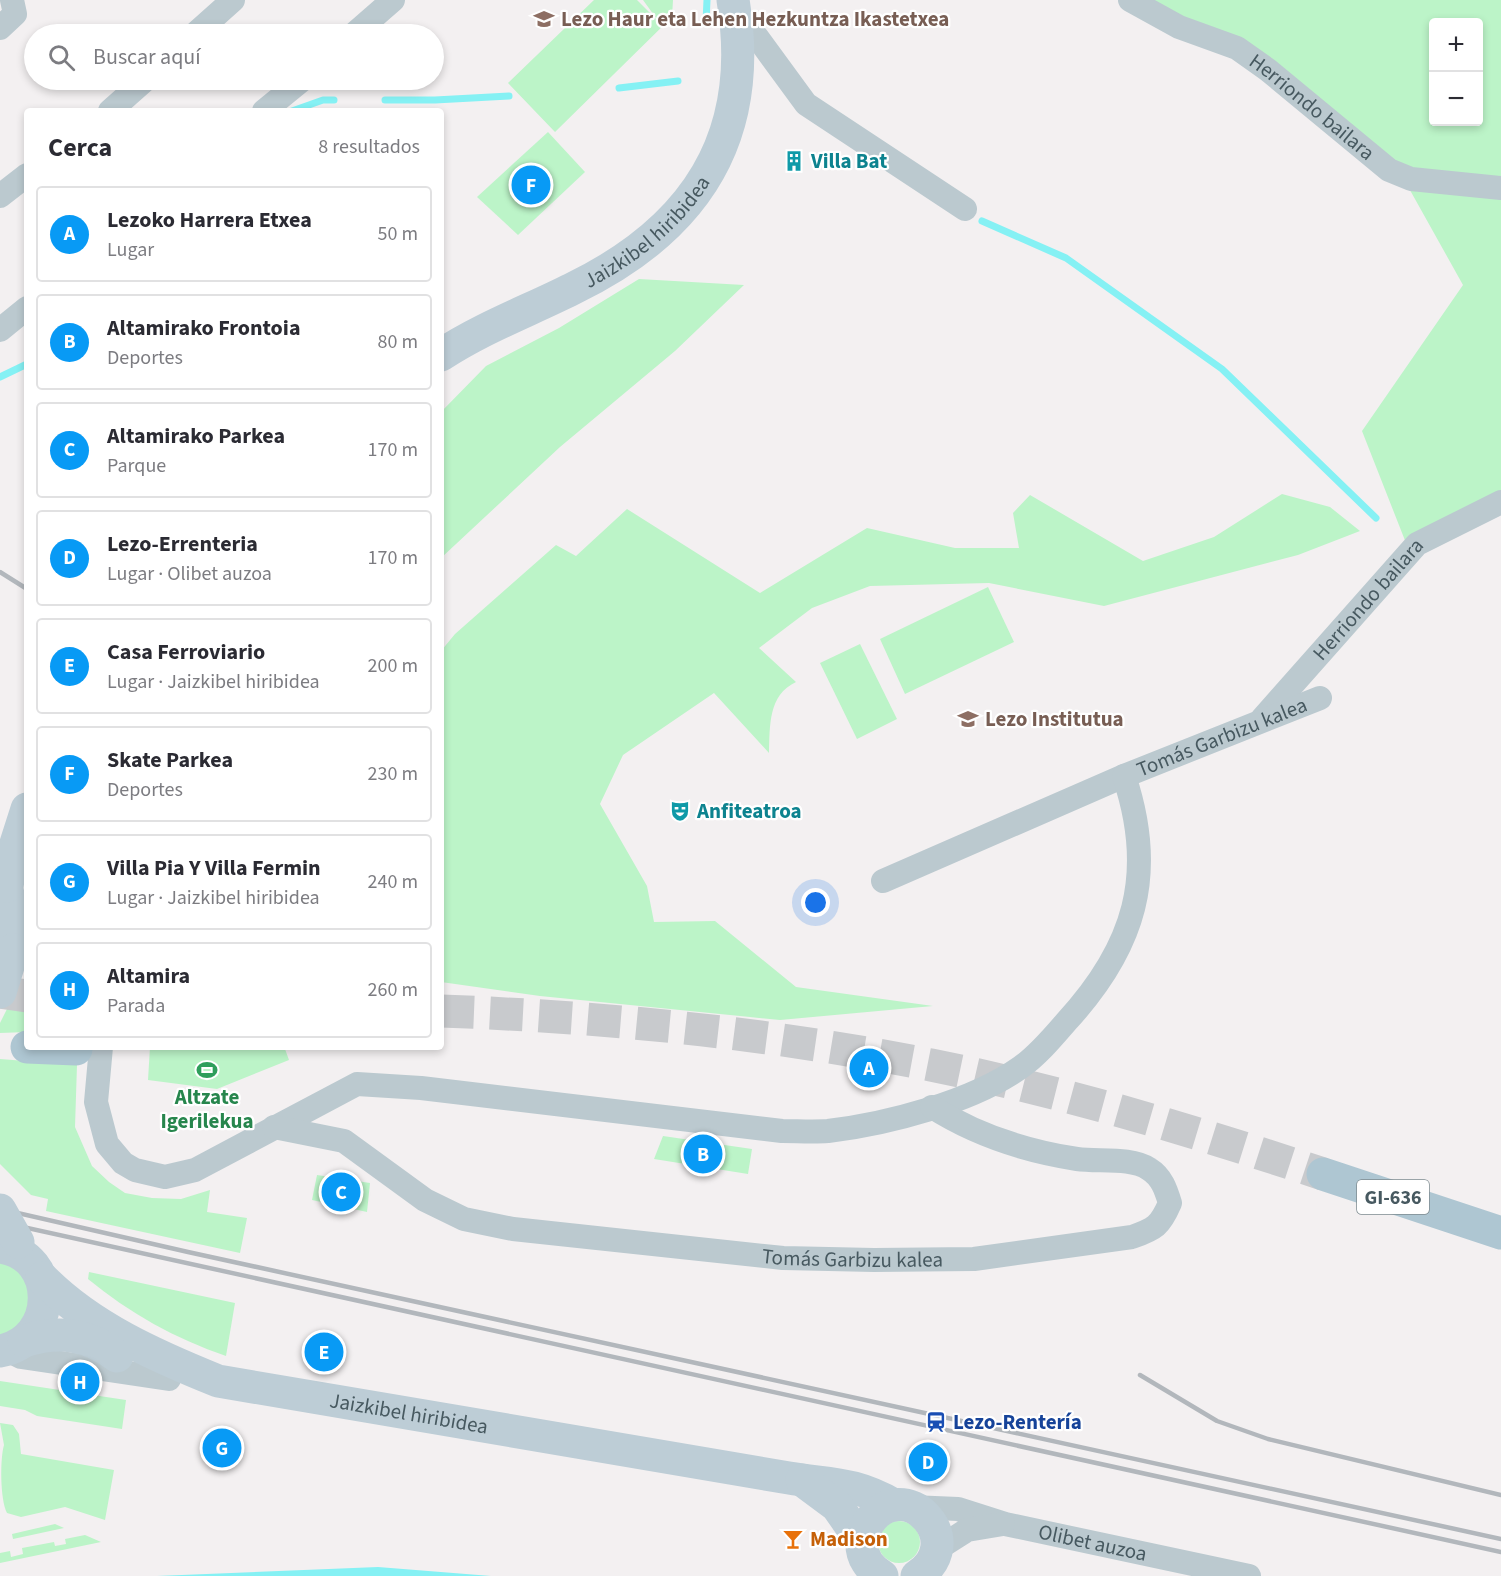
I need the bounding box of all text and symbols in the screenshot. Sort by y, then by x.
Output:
place label: Lezo Haur eta Lehen Hezkuntza Ikastetxea [561,4,949,34]
school or university icon: Lezo Haur eta Lehen Hezkuntza Ikastetxea [532,7,556,31]
map controls [1429,18,1483,126]
button: + [1429,18,1483,72]
search box [24,24,444,90]
icon: search [45,41,78,74]
text: Buscar aquí [93,41,201,73]
street label: Herriondo bailara [1243,46,1381,167]
button: − [1429,72,1483,126]
text: Cerca [48,129,112,166]
text: 8 resultados [318,133,420,161]
place label: Villa Bat [810,146,887,176]
building icon: Villa Bat [782,149,806,173]
pin: F [512,162,550,207]
street label: Jaizkibel hiribidea [578,170,717,295]
text: Lezoko Harrera Etxea [107,204,312,236]
text: A [64,220,75,248]
text: 50 m [378,220,418,248]
text: Lugar [107,236,154,264]
text: Altamirako Frontoia [107,312,301,344]
text: B [63,328,76,356]
text: 80 m [378,328,418,356]
text: Deportes [107,344,183,372]
text: Altamirako Parkea [107,420,285,452]
text: C [64,436,75,464]
text: 170 m [368,436,418,464]
text: Parque [107,452,166,480]
text: Lezo-Errenteria [107,528,258,560]
street label: Herriondo bailara [1306,531,1431,667]
text: D [63,544,76,572]
text: 170 m [368,544,418,572]
text: Lugar · Olibet auzoa [107,560,272,588]
text: Casa Ferroviario [107,636,265,668]
text: E [64,652,75,680]
text: 200 m [368,652,418,680]
text: Lugar · Jaizkibel hiribidea [107,668,320,696]
street label: Tomás Garbizu kalea [1132,690,1311,785]
place label: Lezo Institutua [985,704,1124,734]
school or university icon: Lezo Institutua [956,707,980,731]
text: Skate Parkea [107,744,233,776]
text: F [64,760,75,788]
text: 230 m [368,760,418,788]
text: Deportes [107,776,183,804]
place label: Anfiteatroa [696,796,802,826]
theatre icon: Anfiteatroa [668,799,692,823]
text: Villa Pia Y Villa Fermin [107,852,321,884]
text: G [63,868,76,896]
text: 240 m [368,868,418,896]
text: Lugar · Jaizkibel hiribidea [107,884,320,912]
your location [801,888,830,917]
text: Altamira [107,960,190,992]
text: H [63,976,76,1004]
text: 260 m [368,976,418,1004]
text: Parada [107,992,165,1020]
pin: A [850,1046,888,1090]
sports icon: Altzate Igerilekua [195,1058,219,1082]
place label: Altzate Igerilekua [160,1082,254,1136]
pin: B [684,1132,722,1176]
pin: C [322,1170,360,1214]
road number: GI-636 [1357,1180,1429,1214]
street label: Tomás Garbizu kalea [760,1241,943,1275]
pin: E [304,1330,344,1374]
pin: H [60,1360,100,1404]
street label: Jaizkibel hiribidea [327,1385,490,1442]
place label: Lezo-Rentería [953,1407,1082,1437]
station icon: Lezo-Rentería [924,1410,948,1434]
pin: G [202,1426,242,1470]
pin: D [908,1440,948,1484]
street label: Olibet auzoa [1036,1517,1150,1569]
place label: Madison [810,1524,888,1554]
bar icon: Madison [781,1527,805,1551]

